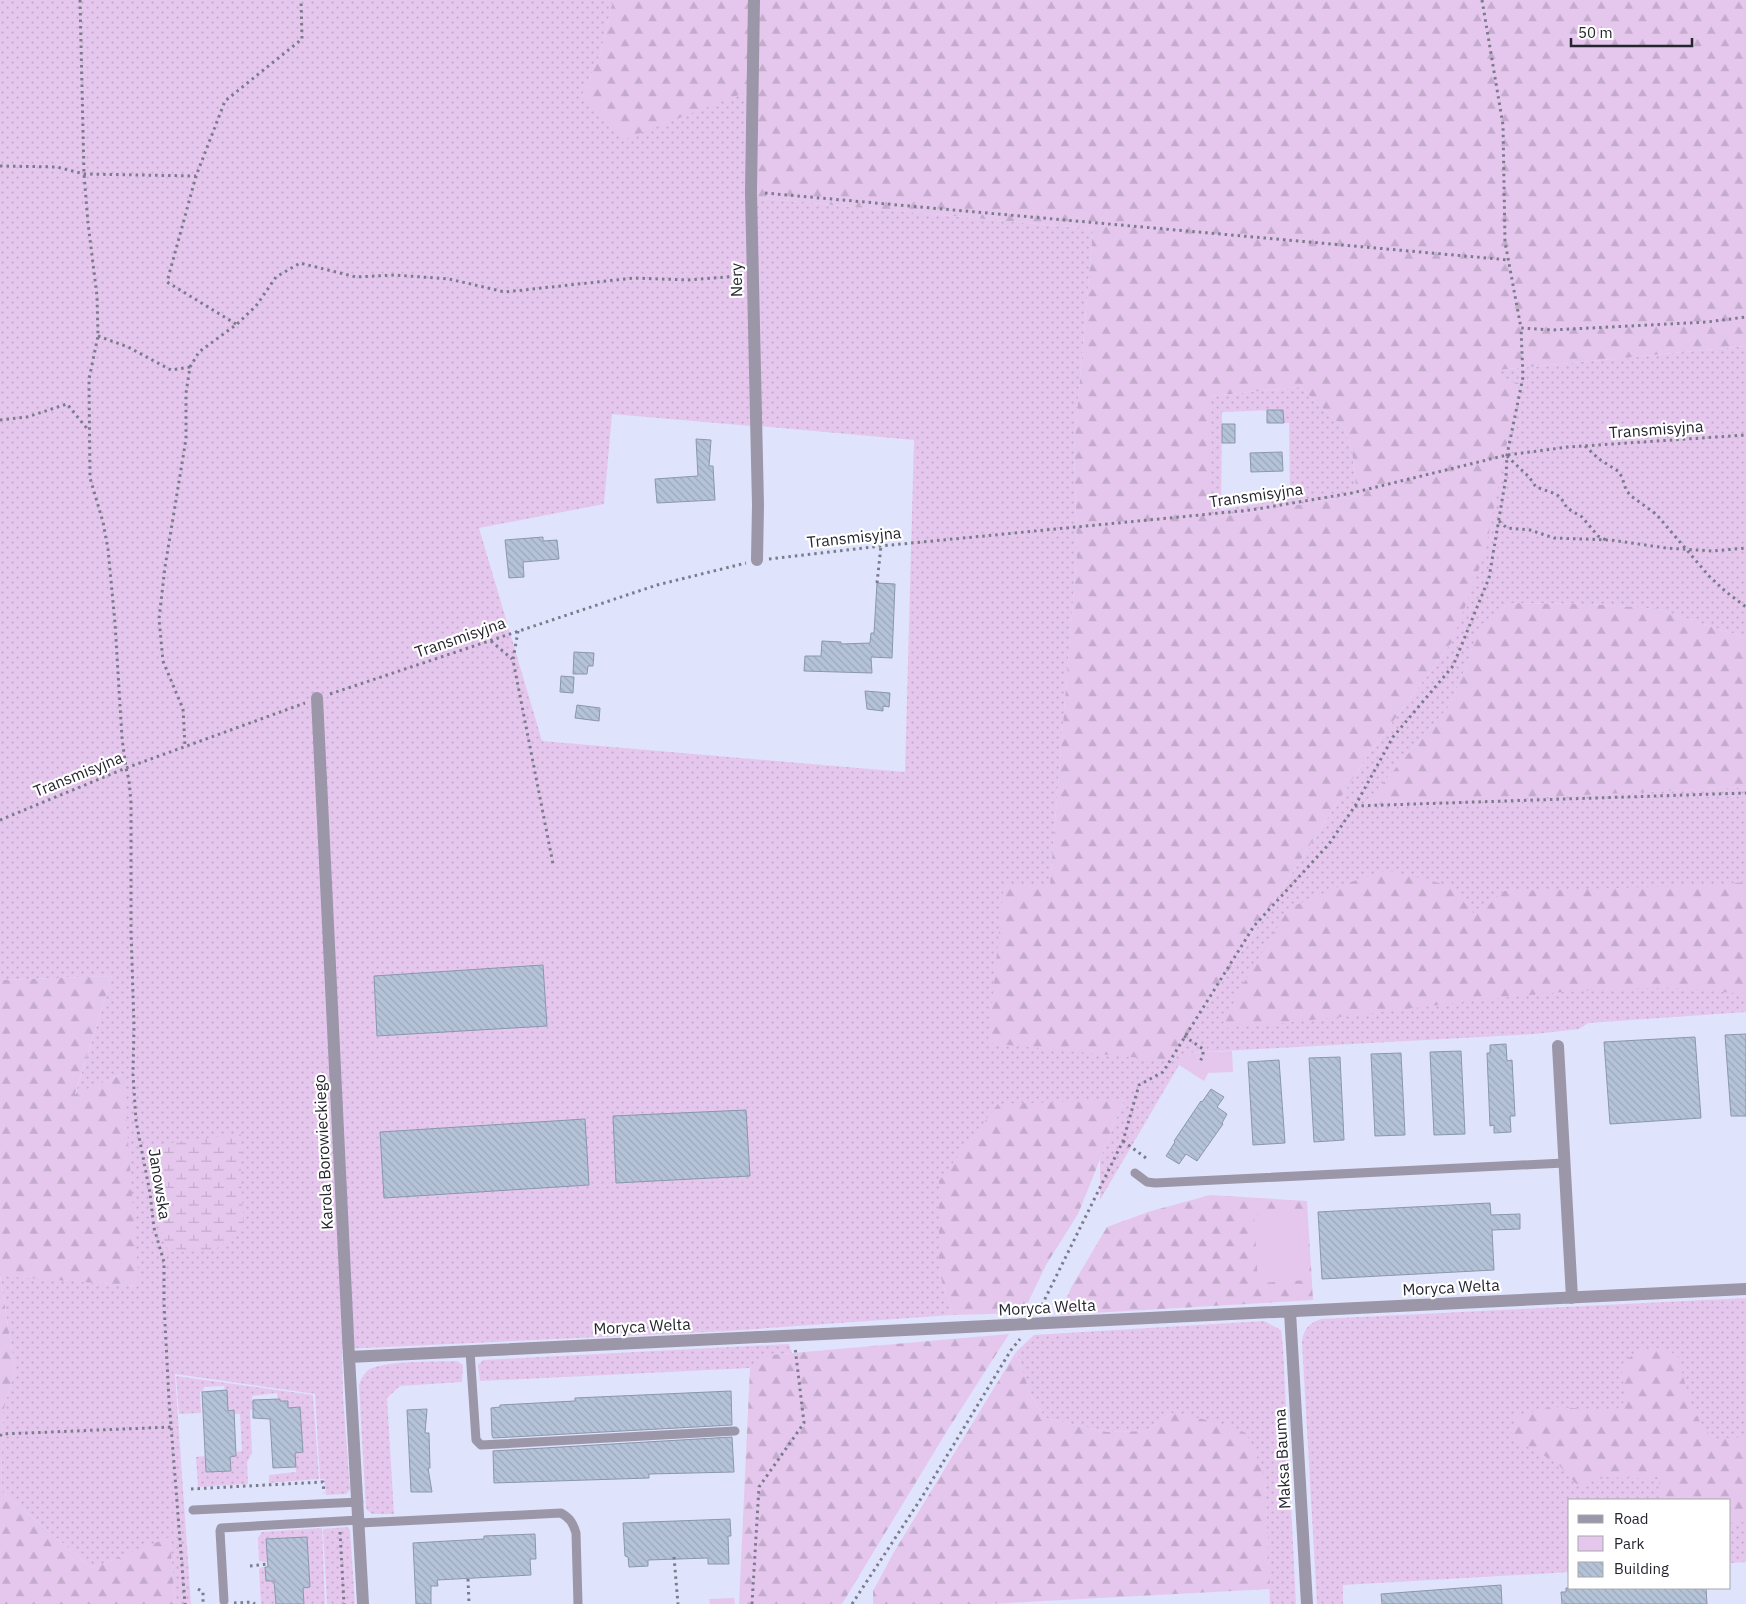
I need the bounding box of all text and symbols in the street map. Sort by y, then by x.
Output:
scale bar [1571,15,1692,47]
text: 50 m [1578,23,1613,42]
street label: Nery [726,263,746,297]
street label: Transmisyjna [1608,416,1704,442]
street label: Transmisyjna [1208,478,1305,511]
street label: Transmisyjna [806,522,903,552]
street label: Transmisyjna [412,612,508,662]
street label: Transmisyjna [30,747,126,801]
street label: Karola Borowieckiego [309,1074,337,1230]
street label: Janowska [145,1147,176,1221]
street label: Moryca Welta [1402,1274,1501,1300]
street label: Moryca Welta [998,1294,1097,1320]
street label: Moryca Welta [593,1313,692,1339]
street label: Maksa Bauma [1269,1408,1295,1510]
legend [1568,1499,1731,1589]
text: Road [1614,1509,1649,1528]
text: Park [1614,1534,1644,1553]
text: Building [1614,1559,1669,1578]

